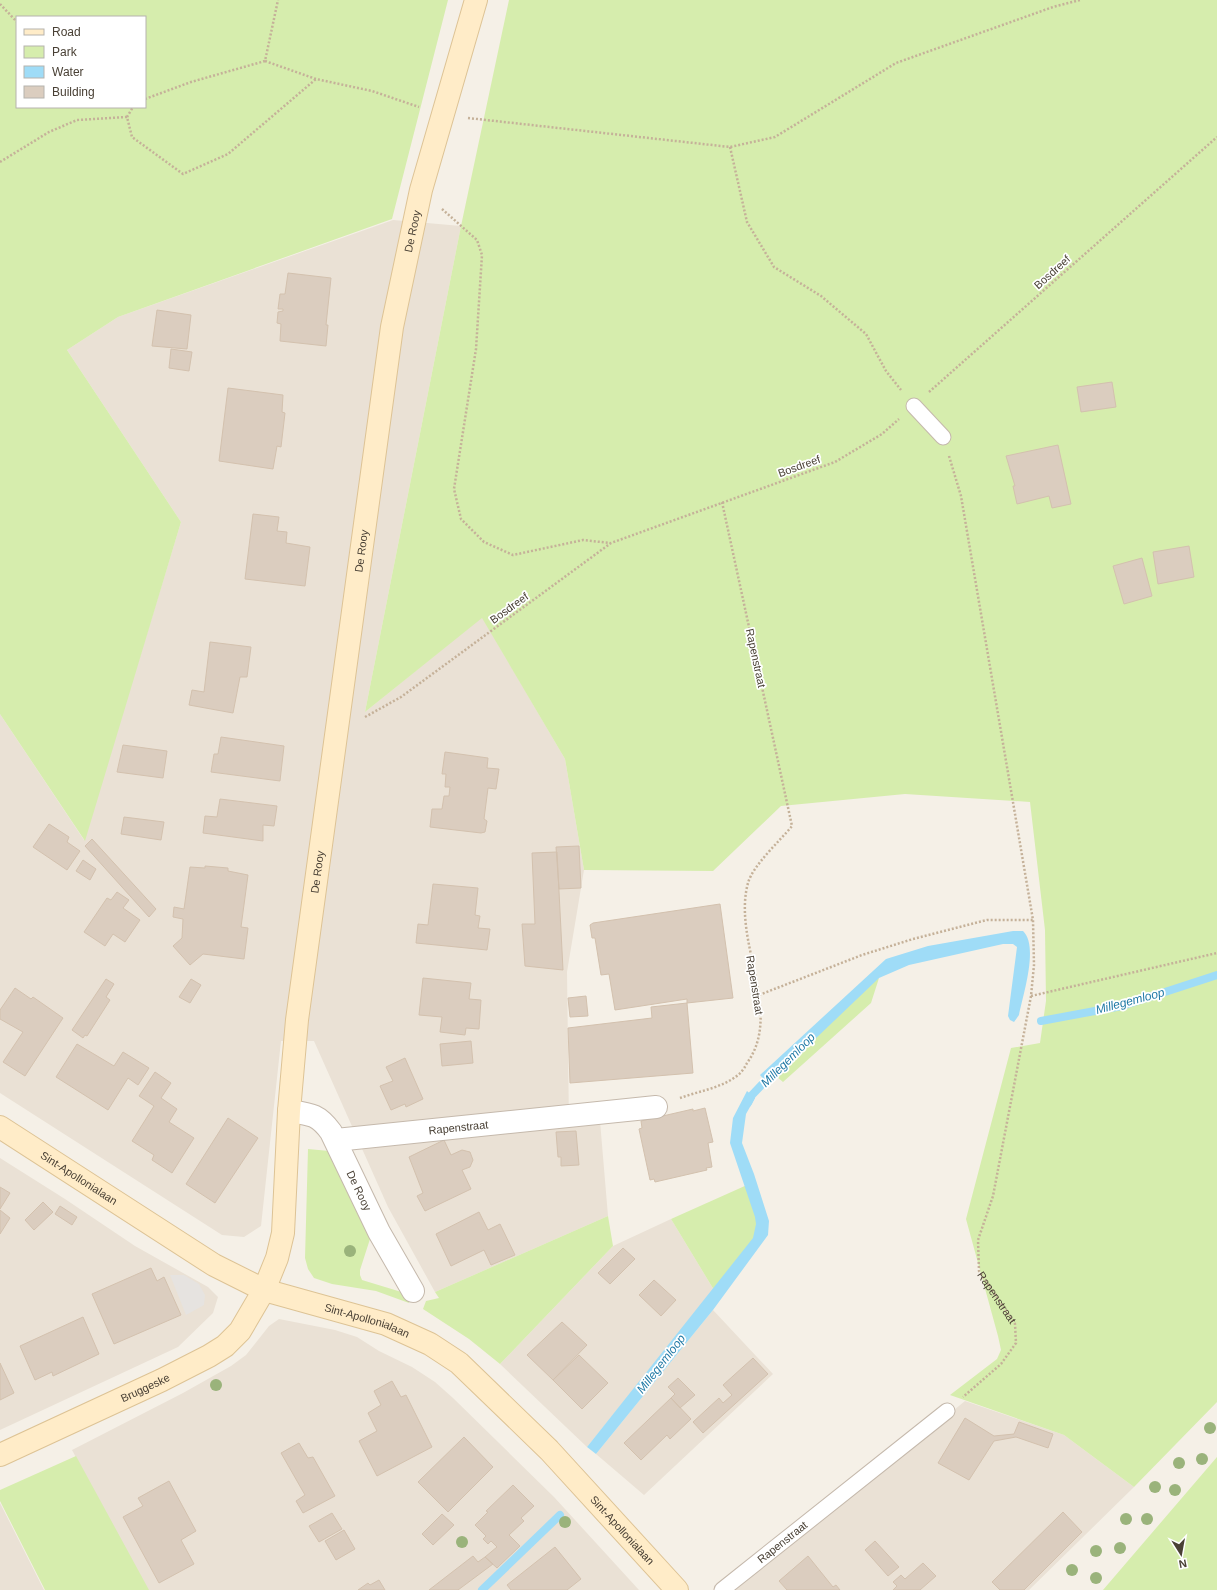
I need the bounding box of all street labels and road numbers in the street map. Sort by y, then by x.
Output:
street label: De Rooy [402,209,423,253]
street label: Bosdreef [1032,252,1073,291]
street label: Bosdreef [776,453,823,479]
street label: De Rooy [352,528,370,573]
street label: Bosdreef [488,590,531,626]
street label: Rapenstraat [744,627,768,689]
street label: De Rooy [308,849,326,894]
street label: Rapenstraat [744,954,766,1016]
street label: Rapenstraat [428,1118,489,1136]
street label: Sint-Apollonialaan [38,1149,120,1207]
street label: De Rooy [344,1169,374,1213]
street label: Rapenstraat [975,1269,1019,1326]
street label: Sint-Apollonialaan [323,1301,411,1340]
street label: Bruggeske [119,1371,172,1404]
street label: Sint-Apollonialaan [588,1493,657,1567]
street label: Rapenstraat [755,1519,809,1565]

